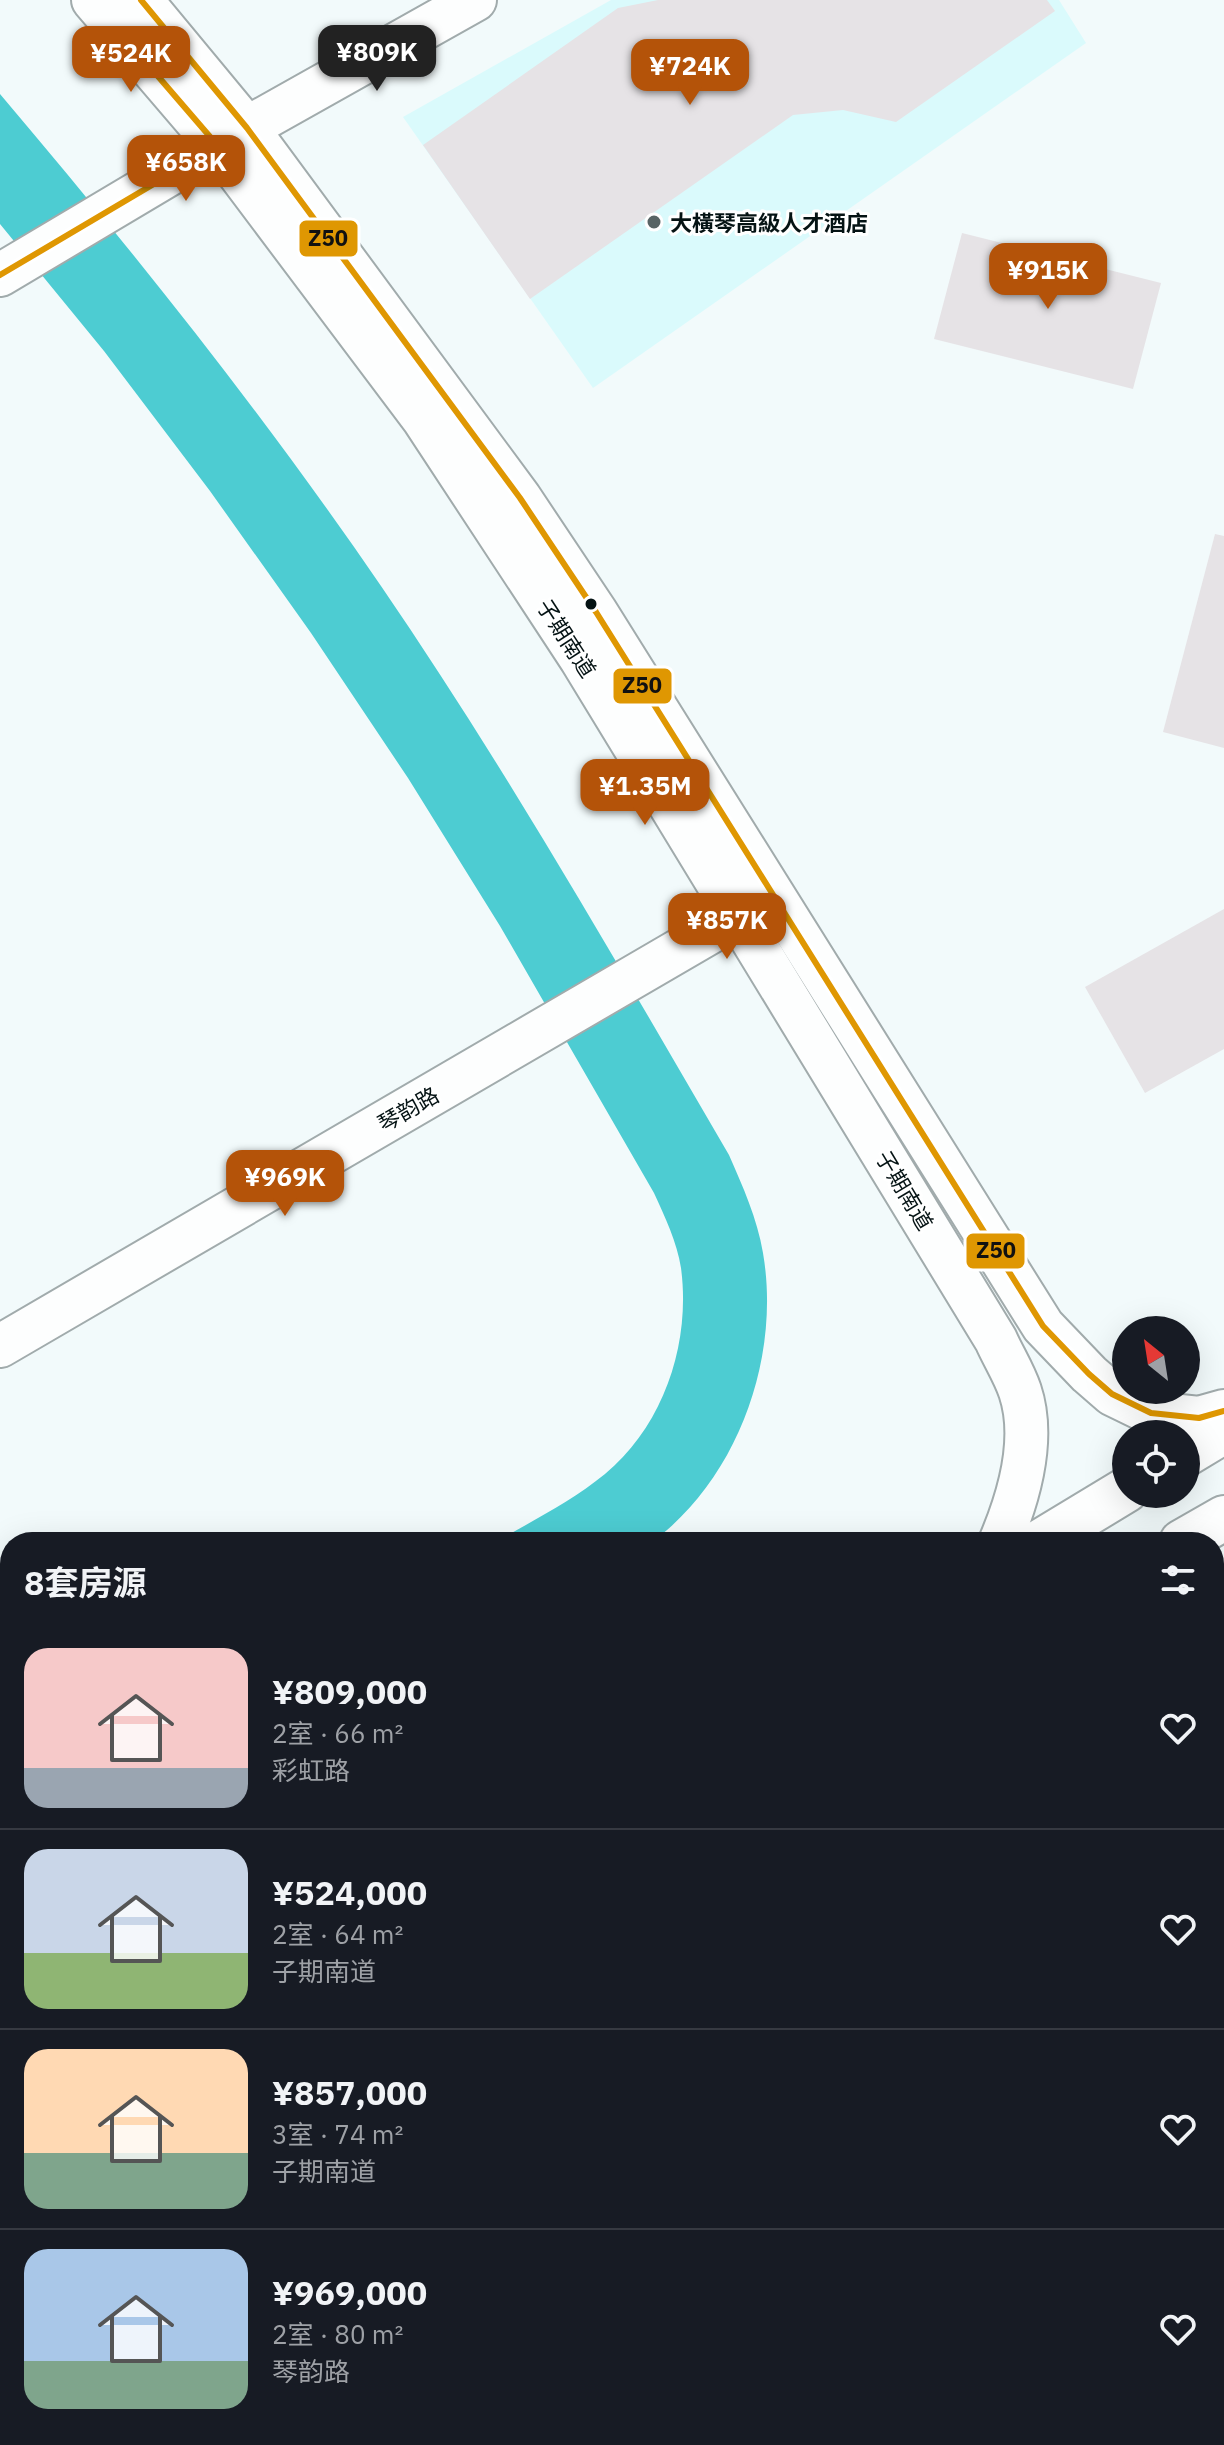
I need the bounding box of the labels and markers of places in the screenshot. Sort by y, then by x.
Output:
pin: ¥809K [321,25,433,93]
pin: ¥524K [75,26,187,94]
pin: ¥724K [634,39,746,107]
pin: ¥658K [130,135,242,203]
place label: 大橫琴高級人才酒店 [670,208,868,237]
marker: 大橫琴高級人才酒店 [645,213,663,231]
pin: ¥915K [992,243,1104,311]
unlabelled marker [583,596,599,612]
pin: ¥1.35M [580,759,710,827]
pin: ¥857K [671,893,783,961]
pin: ¥969K [229,1150,341,1218]

